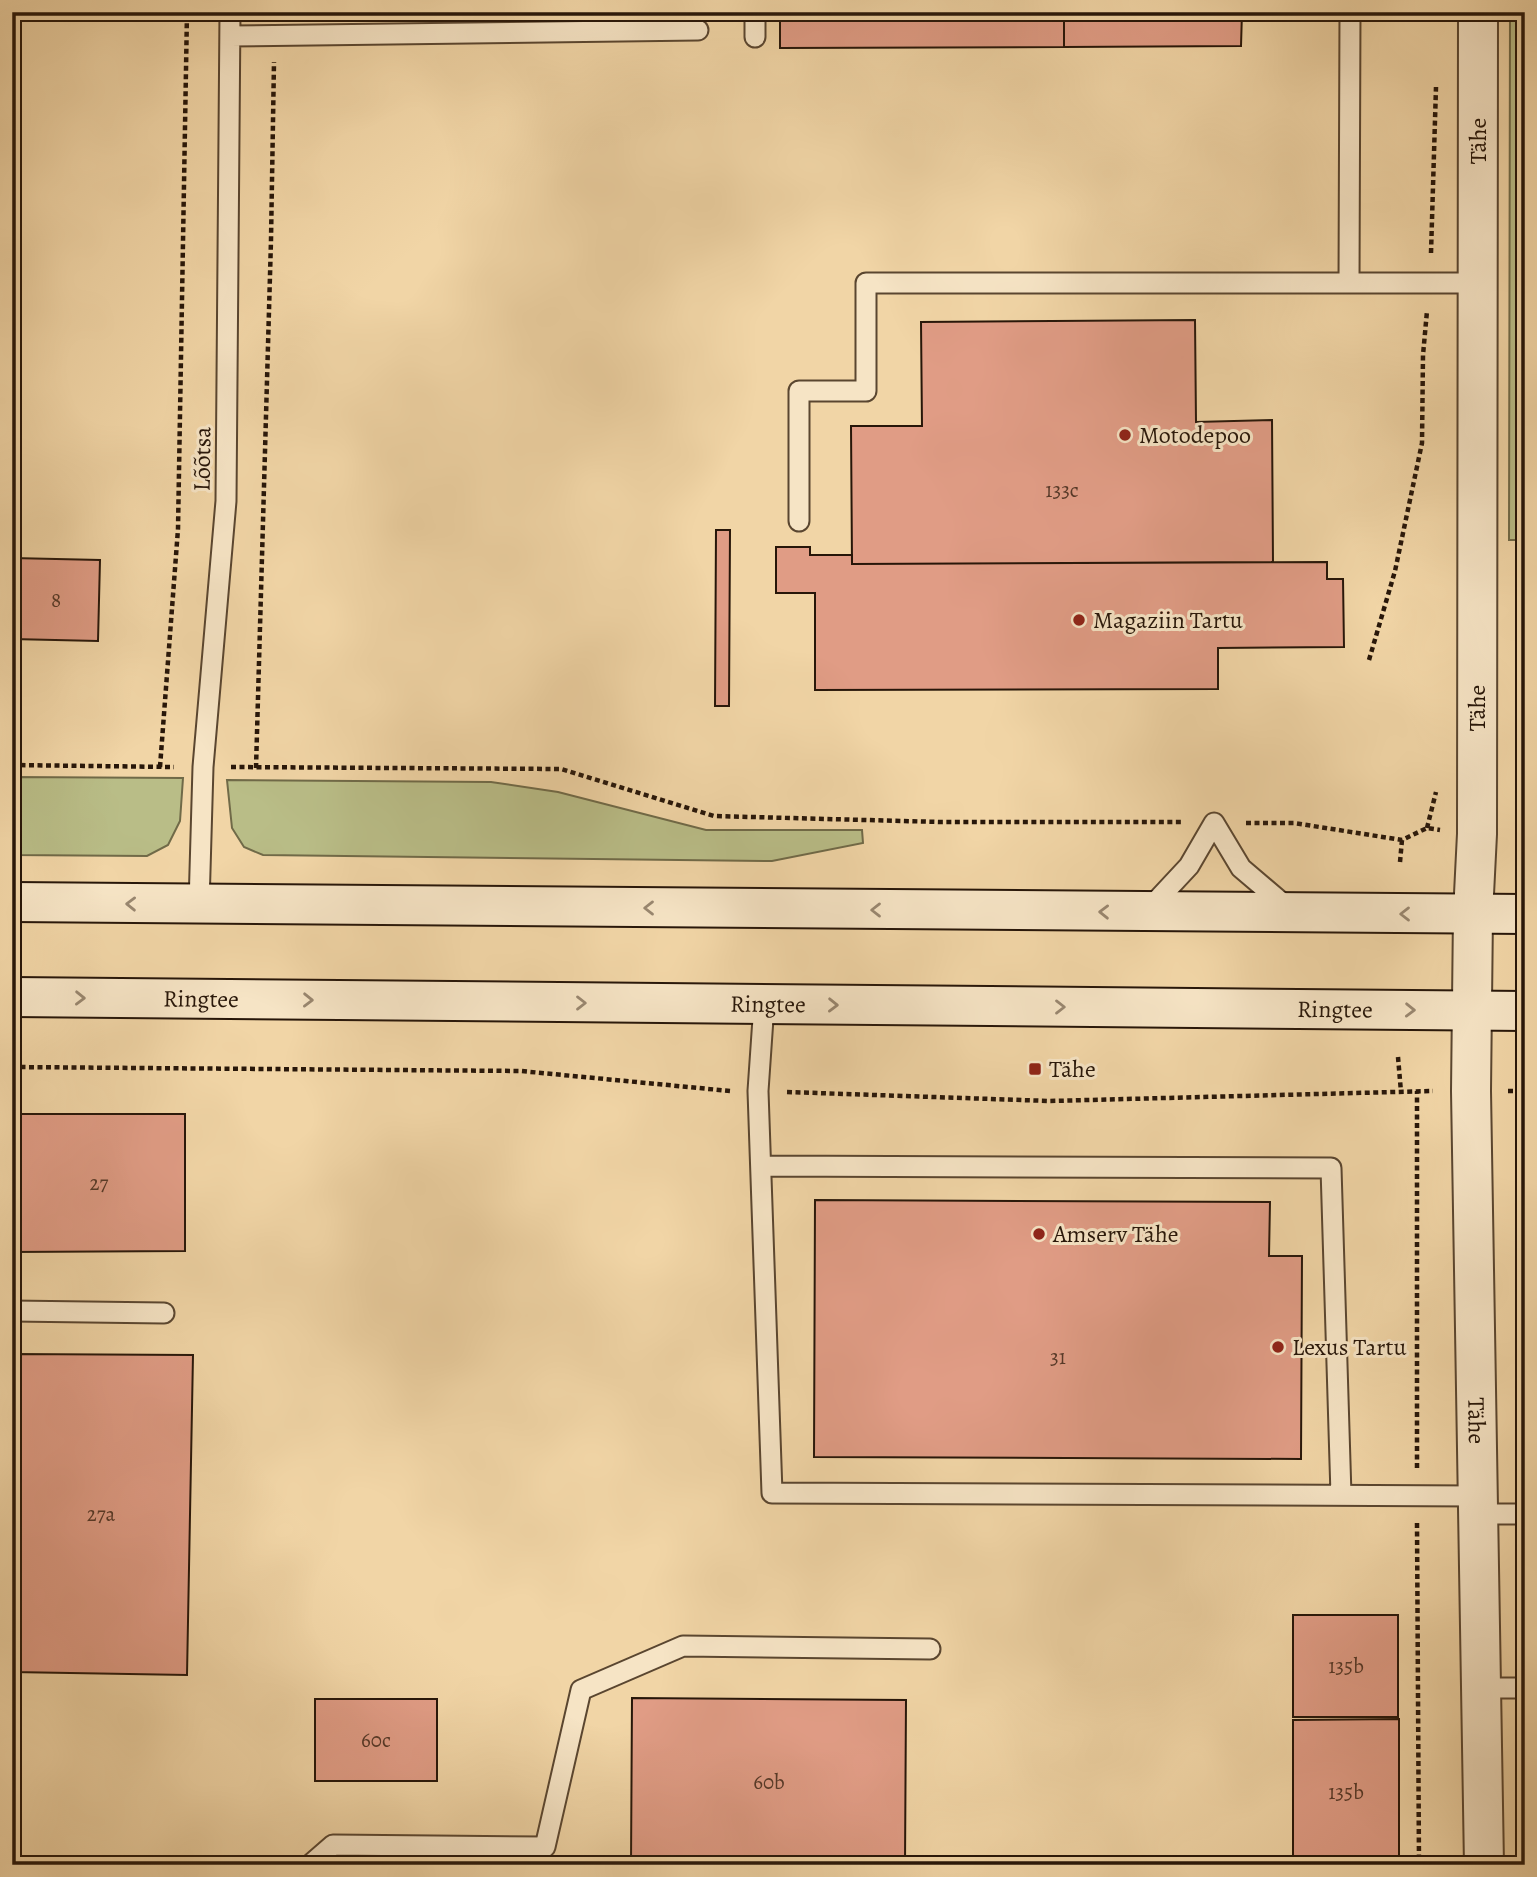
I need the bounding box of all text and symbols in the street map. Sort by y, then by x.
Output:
street label: Tähe [1462,118,1494,164]
place label: Motodepoo [1139,419,1251,451]
street label: Lõõtsa [185,426,219,492]
marker: Motodepoo [1117,427,1133,443]
house number: 133c [1045,476,1079,504]
house number: 8 [51,586,61,614]
place label: Magaziin Tartu [1093,604,1243,636]
marker: Magaziin Tartu [1071,612,1087,628]
street label: Tähe [1461,685,1493,731]
one-way arrow [125,896,136,912]
one-way arrow [643,900,653,916]
one-way arrow [870,902,881,918]
one-way arrow [1098,904,1108,920]
one-way arrow [1399,906,1409,922]
street label: Ringtee [163,982,239,1015]
street label: Ringtee [730,988,806,1020]
one-way arrow [76,990,86,1006]
one-way arrow [303,992,314,1008]
street label: Ringtee [1297,993,1373,1026]
one-way arrow [576,995,587,1011]
one-way arrow [828,997,839,1013]
one-way arrow [1056,999,1066,1015]
one-way arrow [1406,1002,1416,1018]
place label: Tähe [1049,1053,1096,1085]
marker: Tähe [1027,1061,1043,1077]
house number: 27 [90,1169,109,1197]
place label: Amserv Tähe [1052,1218,1179,1250]
marker: Amserv Tähe [1031,1226,1047,1242]
place label: Lexus Tartu [1292,1331,1406,1363]
marker: Lexus Tartu [1270,1339,1286,1355]
house number: 31 [1050,1343,1066,1371]
street label: Tähe [1460,1397,1493,1444]
house number: 27a [87,1500,115,1528]
house number: 135b [1328,1652,1364,1680]
house number: 60c [361,1726,391,1754]
house number: 60b [753,1768,785,1796]
house number: 135b [1328,1778,1364,1806]

